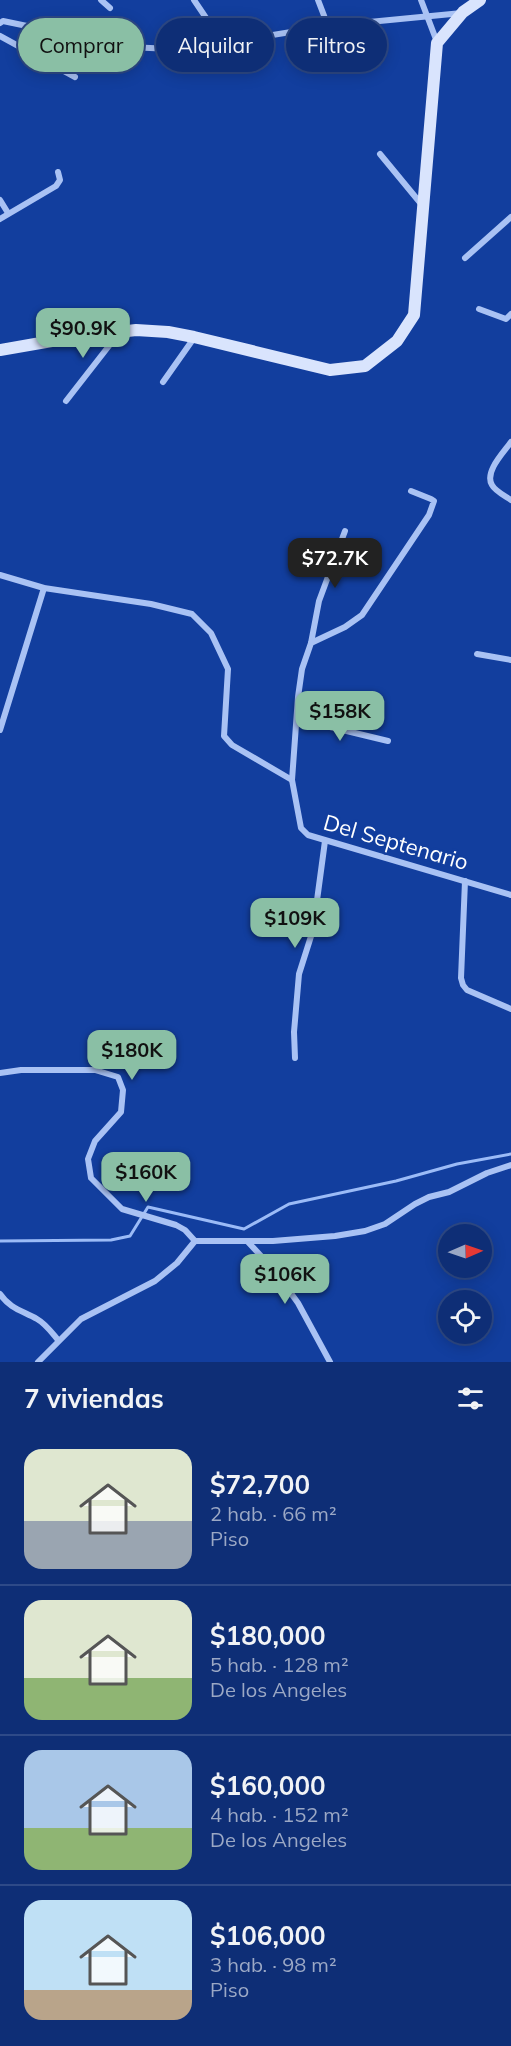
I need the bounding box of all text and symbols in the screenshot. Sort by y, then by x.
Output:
chip: Comprar [18,18,144,72]
chip: Alquilar [156,18,274,72]
chip: Filtros [286,18,387,72]
pin: $90.9K [34,308,132,359]
text: $90.9K [50,315,116,340]
pin: $72.7K [286,538,384,589]
text: $72.7K [302,545,368,570]
pin: $158K [298,691,382,742]
text: $158K [309,698,371,723]
street label: Del Septenario [320,808,472,876]
pin: $109K [253,898,337,949]
text: $109K [264,905,326,930]
pin: $180K [90,1030,174,1081]
text: $180K [101,1037,163,1062]
pin: $160K [104,1152,188,1203]
text: $160K [115,1159,177,1184]
north arrow [438,1224,492,1278]
map controls [438,1224,492,1344]
pin: $106K [243,1254,327,1305]
text: $106K [254,1261,316,1286]
button: locate [438,1290,492,1344]
text: 7 viviendas [24,1382,164,1415]
icon: filters [454,1382,487,1415]
text: $72,700 [210,1468,310,1501]
icon: home [72,1473,144,1545]
text: 2 hab. · 66 m² [210,1501,337,1526]
text: Piso [210,1526,249,1551]
text: $180,000 [210,1619,326,1652]
icon: home [72,1624,144,1696]
text: 5 hab. · 128 m² [210,1652,349,1677]
text: De los Angeles [210,1677,347,1702]
text: $160,000 [210,1769,326,1802]
icon: home [72,1774,144,1846]
text: 4 hab. · 152 m² [210,1802,349,1827]
text: De los Angeles [210,1827,347,1852]
text: $106,000 [210,1919,326,1952]
icon: home [72,1924,144,1996]
text: 3 hab. · 98 m² [210,1952,337,1977]
text: Piso [210,1977,249,2002]

